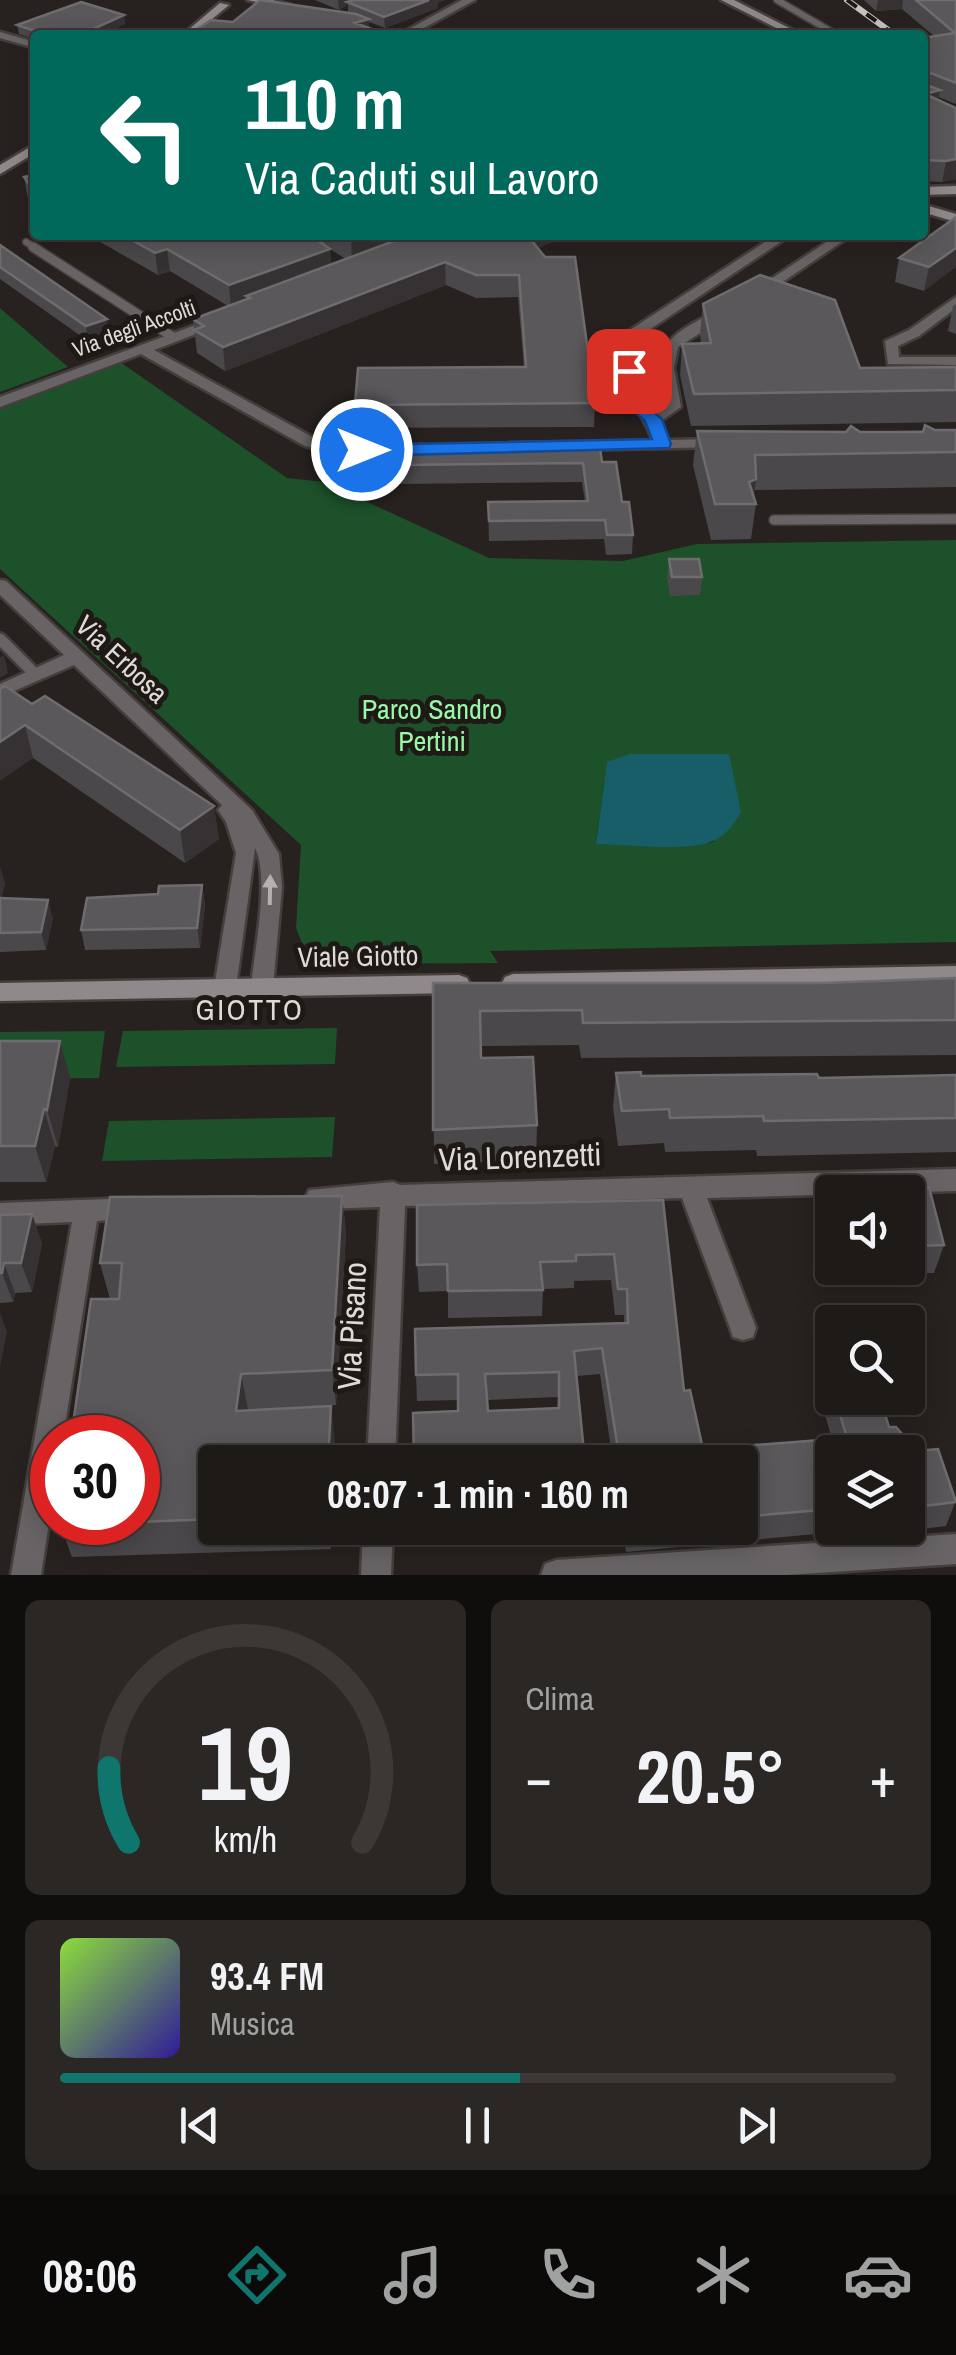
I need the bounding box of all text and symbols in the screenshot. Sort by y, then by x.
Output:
text: 110 m [245,57,405,151]
icon: left [80,70,210,200]
text: Via Caduti sul Lavoro [245,147,599,208]
street label: Via degli Accolti [68,292,200,364]
pin [587,329,672,414]
icon: arrive [602,344,657,399]
position arrow [310,398,414,502]
street label: Via Erbosa [68,606,177,712]
park label: Parco Sandro Pertini [362,690,502,760]
one-way arrow [262,873,278,905]
street label: Viale Giotto [297,936,419,976]
district label: GIOTTO [196,989,304,1029]
street label: Via Lorenzetti [438,1132,602,1181]
map controls [815,1175,925,1545]
button: sound [815,1175,925,1285]
street label: Via Pisano [327,1261,376,1391]
button: search [815,1305,925,1415]
speed limit sign: 30 [30,1415,160,1545]
button: layers [815,1435,925,1545]
text: 08:07 · 1 min · 160 m [327,1469,629,1520]
text: Clima [526,1677,594,1720]
text: 19 [198,1692,293,1832]
text: 20.5° [636,1725,786,1826]
text: − [526,1740,552,1814]
text: + [870,1740,896,1814]
text: km/h [213,1815,277,1863]
text: 93.4 FM [210,1951,324,2002]
text: Musica [210,2002,295,2045]
icon: previous [172,2098,227,2153]
icon: pause [450,2098,505,2153]
icon: next [729,2098,784,2153]
icon: directions [222,2240,292,2310]
icon: music [378,2240,448,2310]
icon: phone [533,2240,603,2310]
icon: climate [688,2240,758,2310]
icon: car [843,2240,913,2310]
text: 08:06 [43,2245,137,2306]

